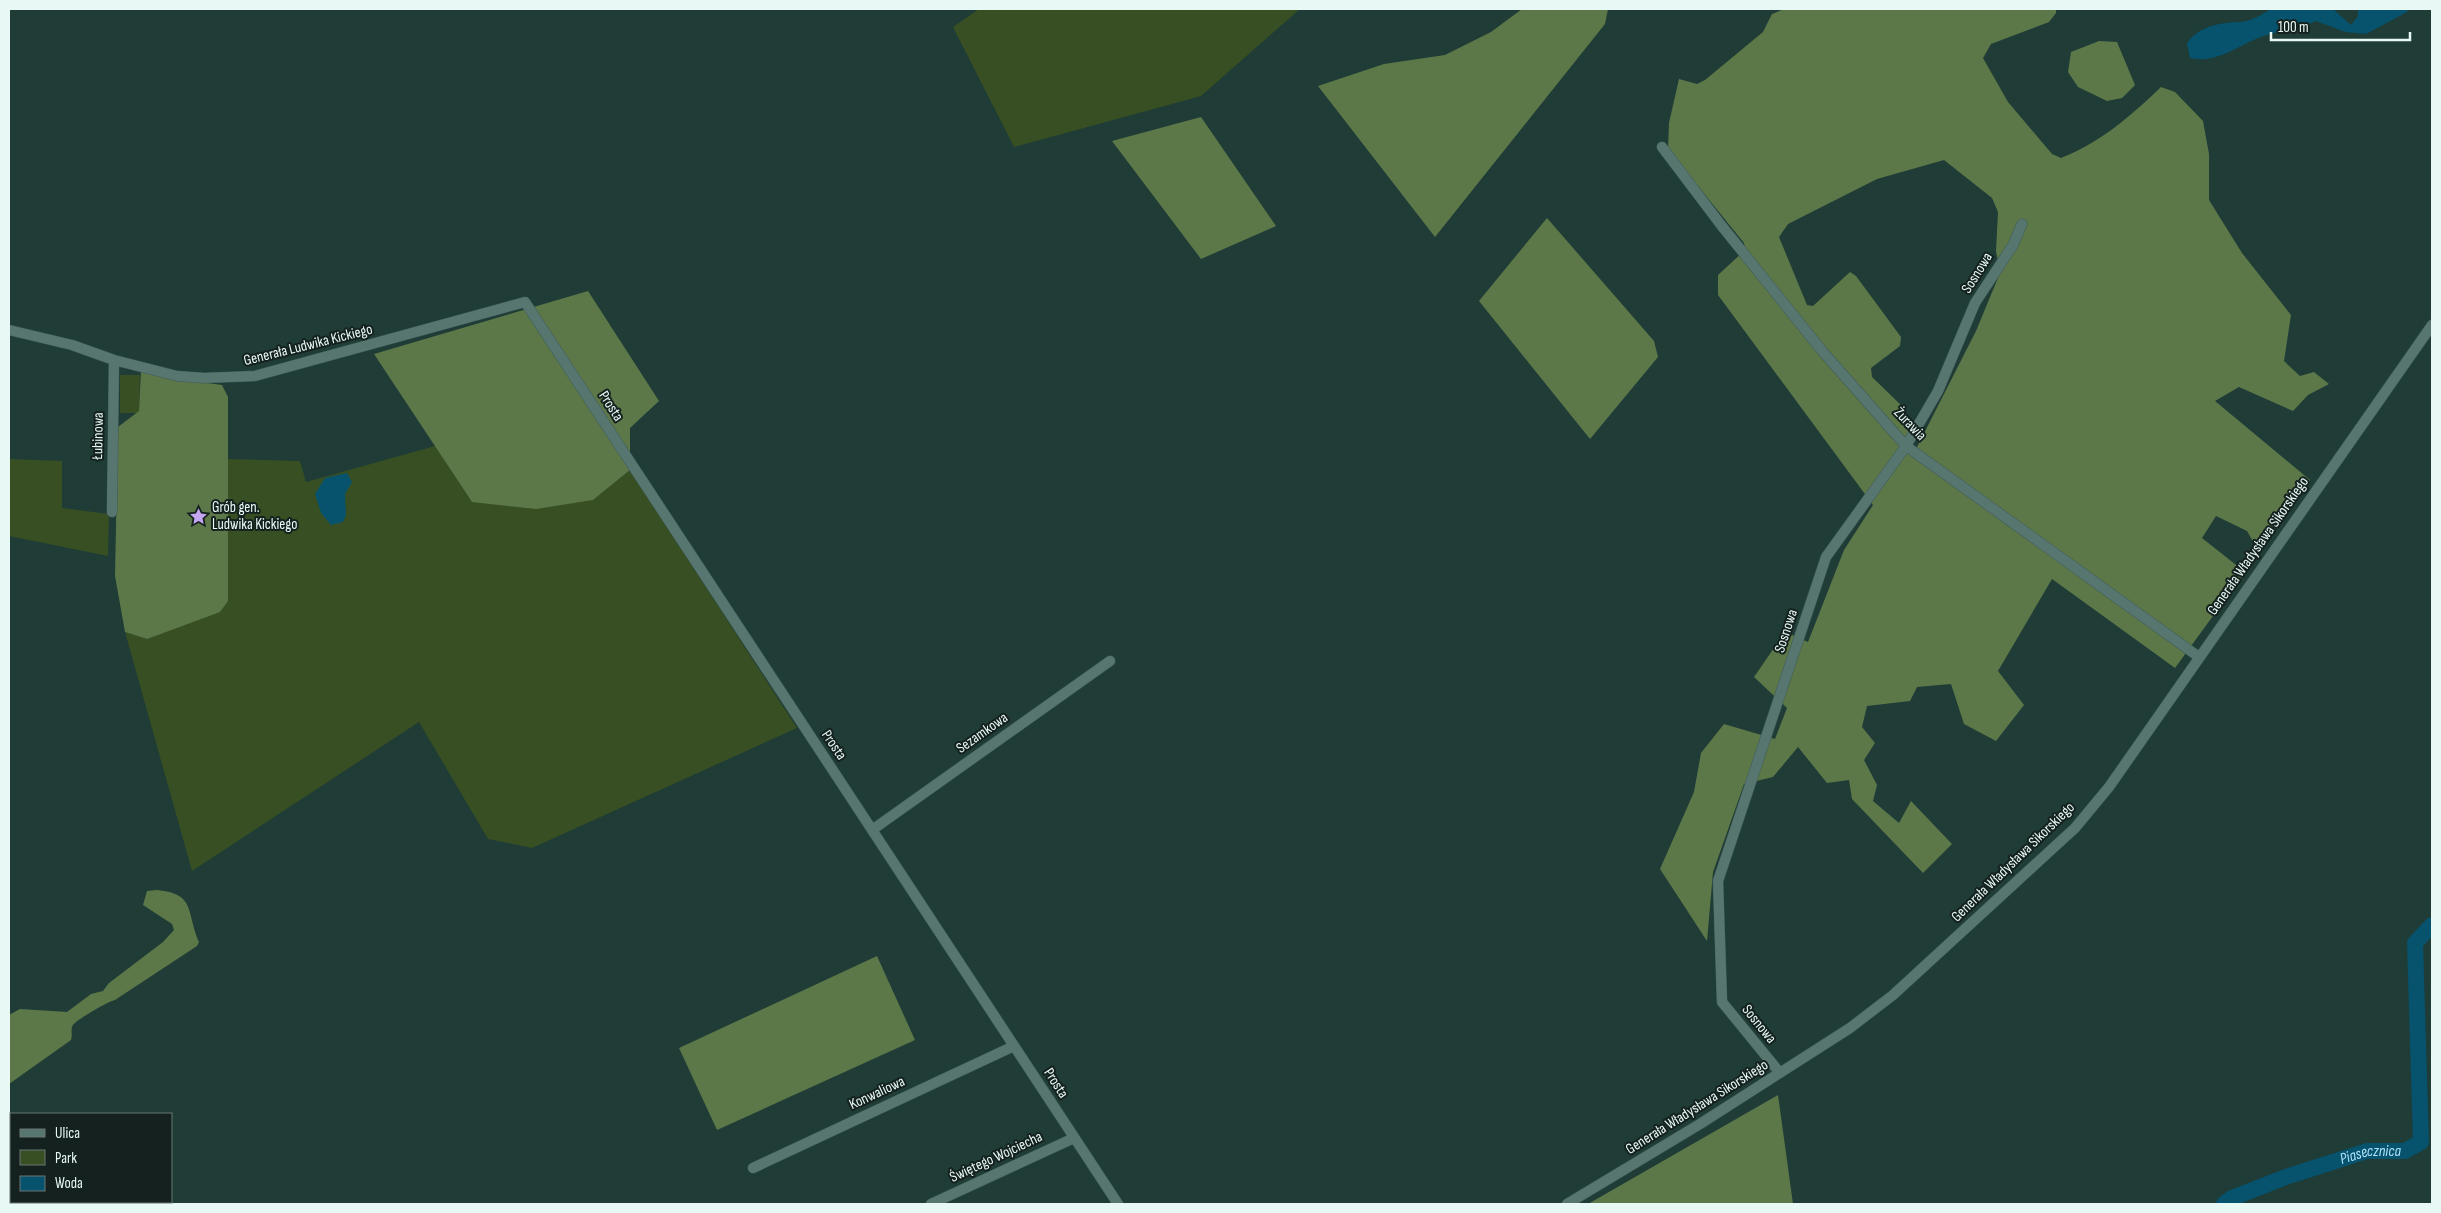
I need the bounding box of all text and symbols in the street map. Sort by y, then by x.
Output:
scale bar [2271,10,2410,42]
text: 100 m [2278,18,2309,37]
street label: Sosnowa [1957,249,1997,297]
street label: Generała Ludwika Kickiego [242,320,374,370]
street label: Prosta [594,387,628,425]
street label: Żurawia [1890,403,1931,445]
street label: Łubinowa [88,412,108,461]
street label: Generała Władysława Sikorskiego [2203,473,2313,619]
place label: Grób gen. Ludwika Kickiego [212,498,298,534]
place icon: Grób gen. Ludwika Kickiego [188,506,208,526]
street label: Sosnowa [1770,607,1802,655]
street label: Sezamkowa [952,708,1012,758]
street label: Prosta [817,726,851,764]
street label: Generała Władysława Sikorskiego [1947,798,2079,926]
street label: Sosnowa [1738,1001,1781,1047]
street label: Generała Władysława Sikorskiego [1622,1055,1772,1159]
street label: Prosta [1039,1064,1073,1102]
street label: Konwaliowa [846,1072,908,1114]
legend [10,1113,172,1203]
text: Ulica [55,1124,80,1143]
street label: Świętego Wojciecha [947,1127,1046,1187]
water label: Piasecznica [2337,1142,2402,1169]
text: Park [55,1149,77,1168]
text: Woda [55,1174,83,1193]

